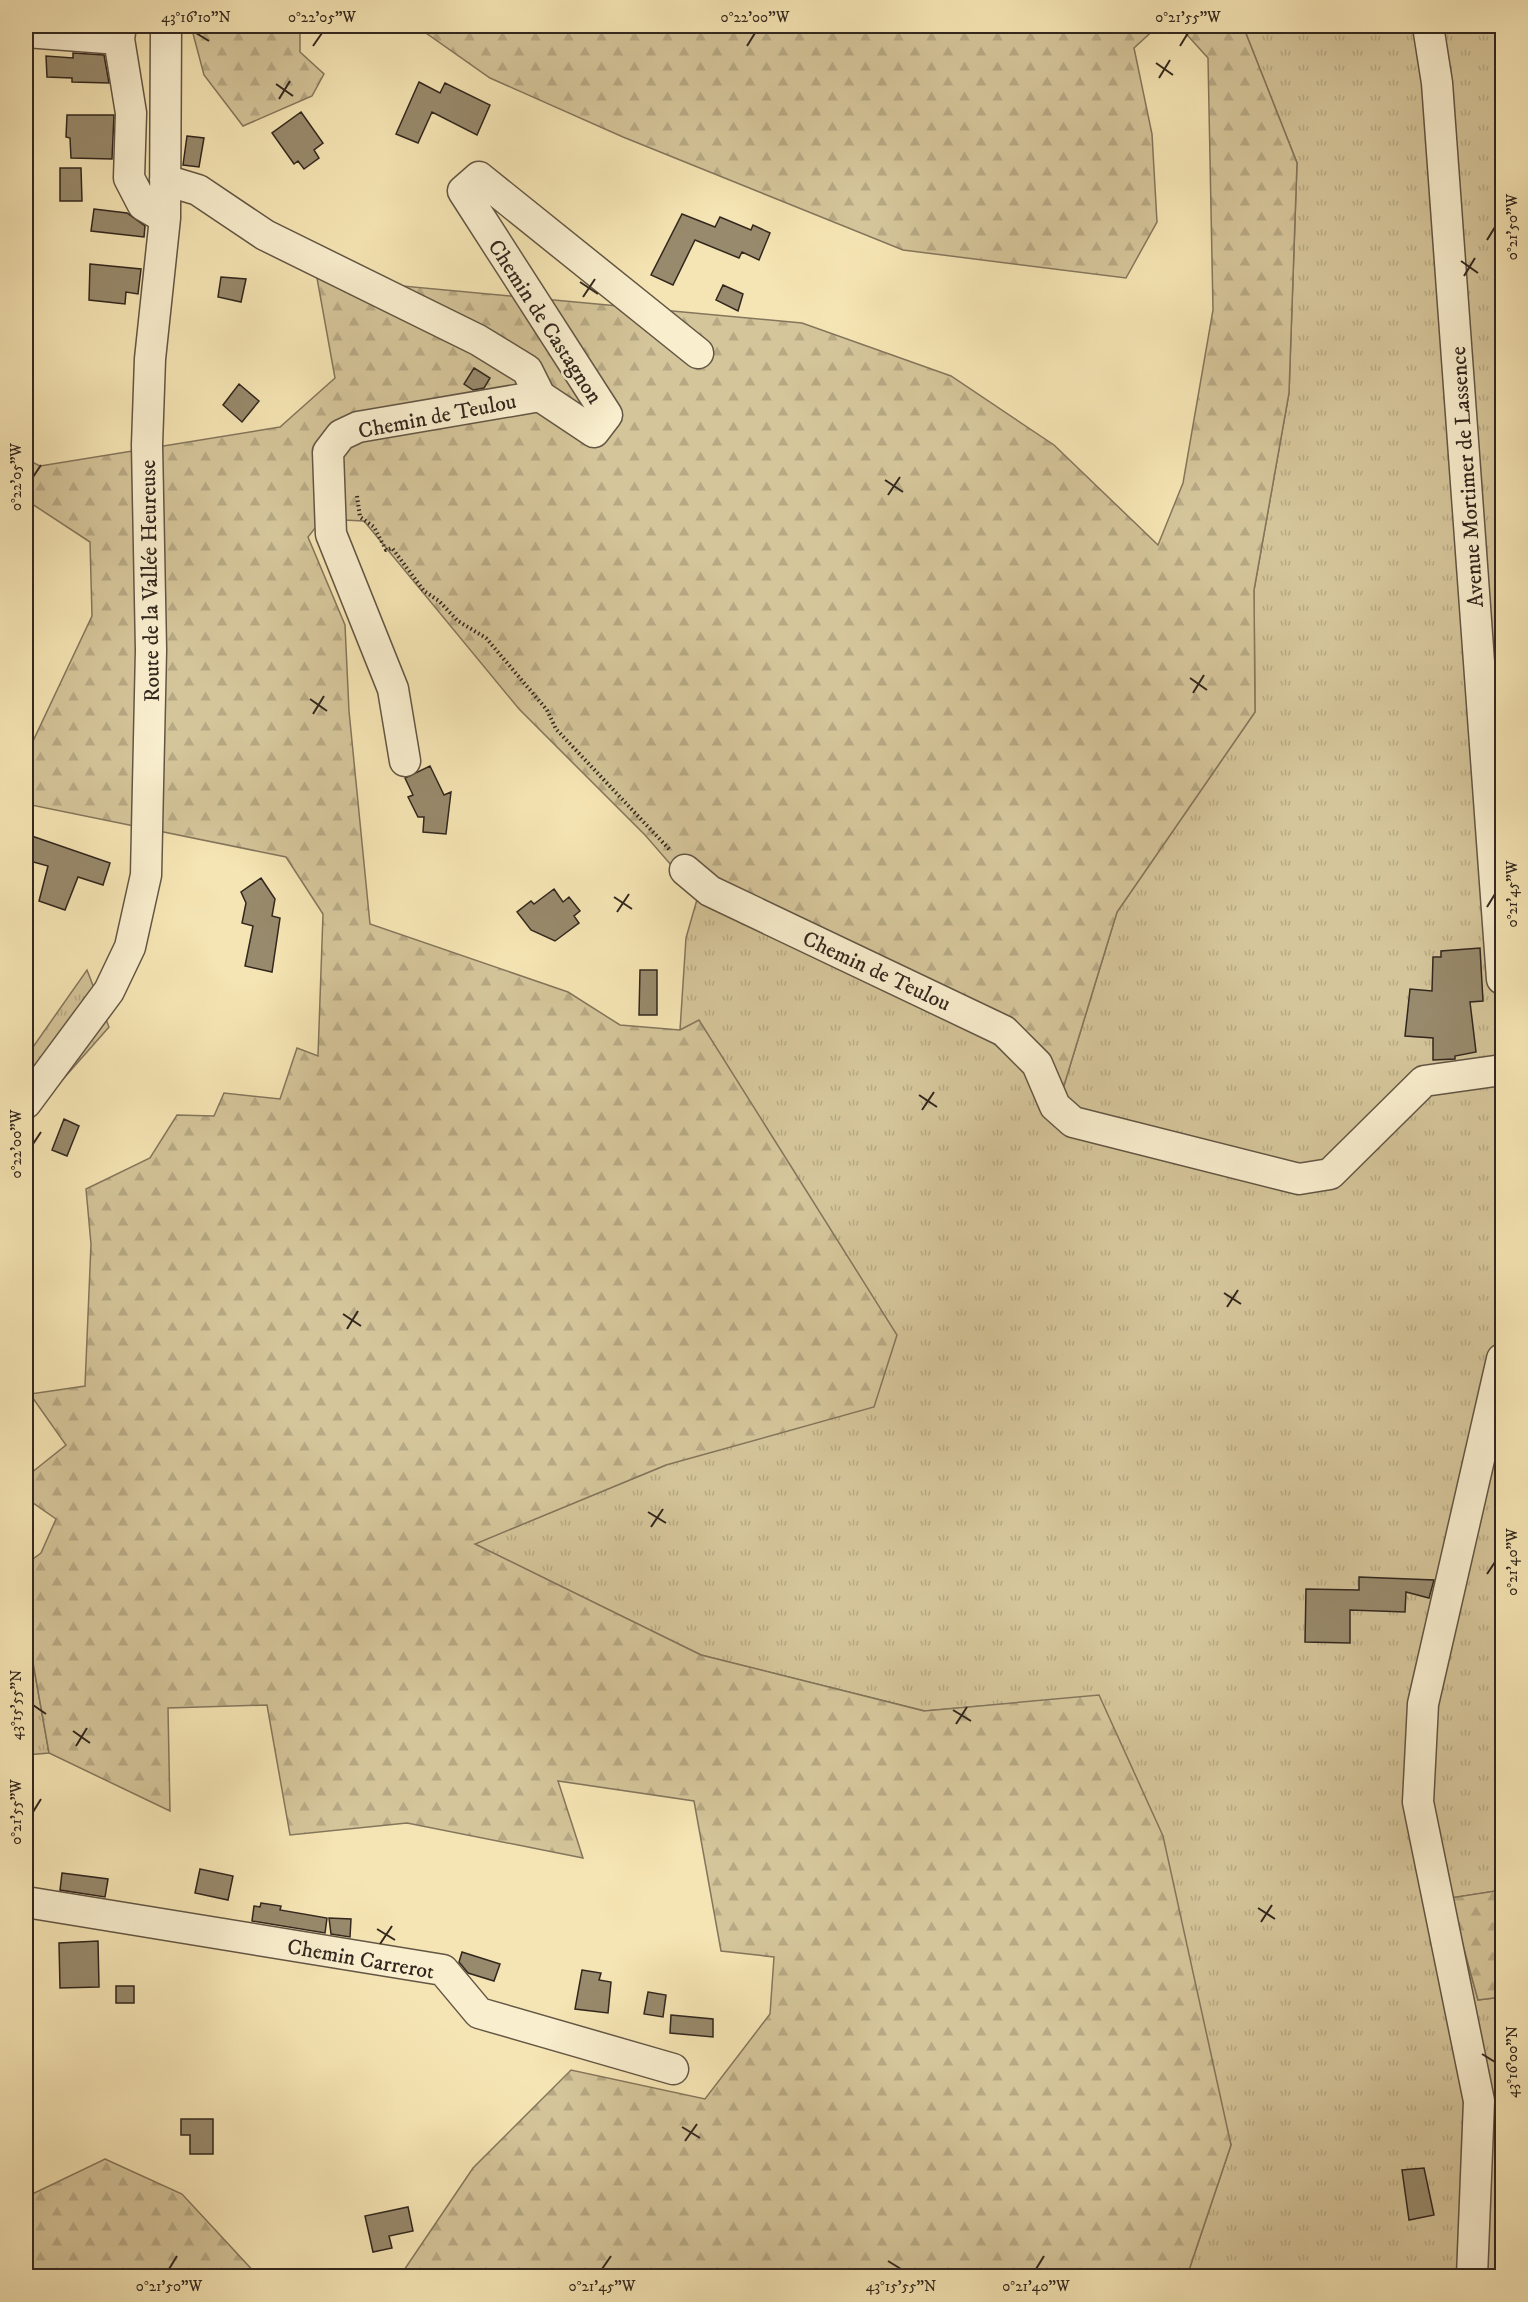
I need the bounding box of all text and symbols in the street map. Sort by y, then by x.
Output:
text: 43°16'10"N [161,8,231,27]
text: 0°22'05"W [288,8,356,27]
text: 0°22'00"W [721,8,790,27]
text: 0°21'55"W [1155,8,1221,27]
text: 0°21'50"W [1503,194,1522,260]
street label: Chemin de Castagnon [482,235,608,409]
street label: Avenue Mortimer de Lassence [1445,345,1490,608]
street label: Chemin de Teulou [356,388,519,445]
text: 0°22'05"W [7,443,26,511]
street label: Route de la Vallée Heureuse [135,460,166,702]
text: 0°21'45"W [1503,860,1522,927]
street label: Chemin de Teulou [798,925,955,1017]
text: 0°22'00"W [7,1109,26,1178]
text: 0°21'40"W [1503,1528,1522,1596]
text: 43°15'55"N [7,1670,26,1740]
text: 0°21'55"W [7,1779,26,1845]
street label: Chemin Carrerot [285,1933,436,1986]
text: 43°16'00"N [1503,2026,1522,2098]
text: 0°21'50"W [136,2277,202,2296]
text: 0°21'45"W [569,2277,636,2296]
text: 43°15'55"N [866,2277,936,2296]
text: 0°21'40"W [1002,2277,1070,2296]

